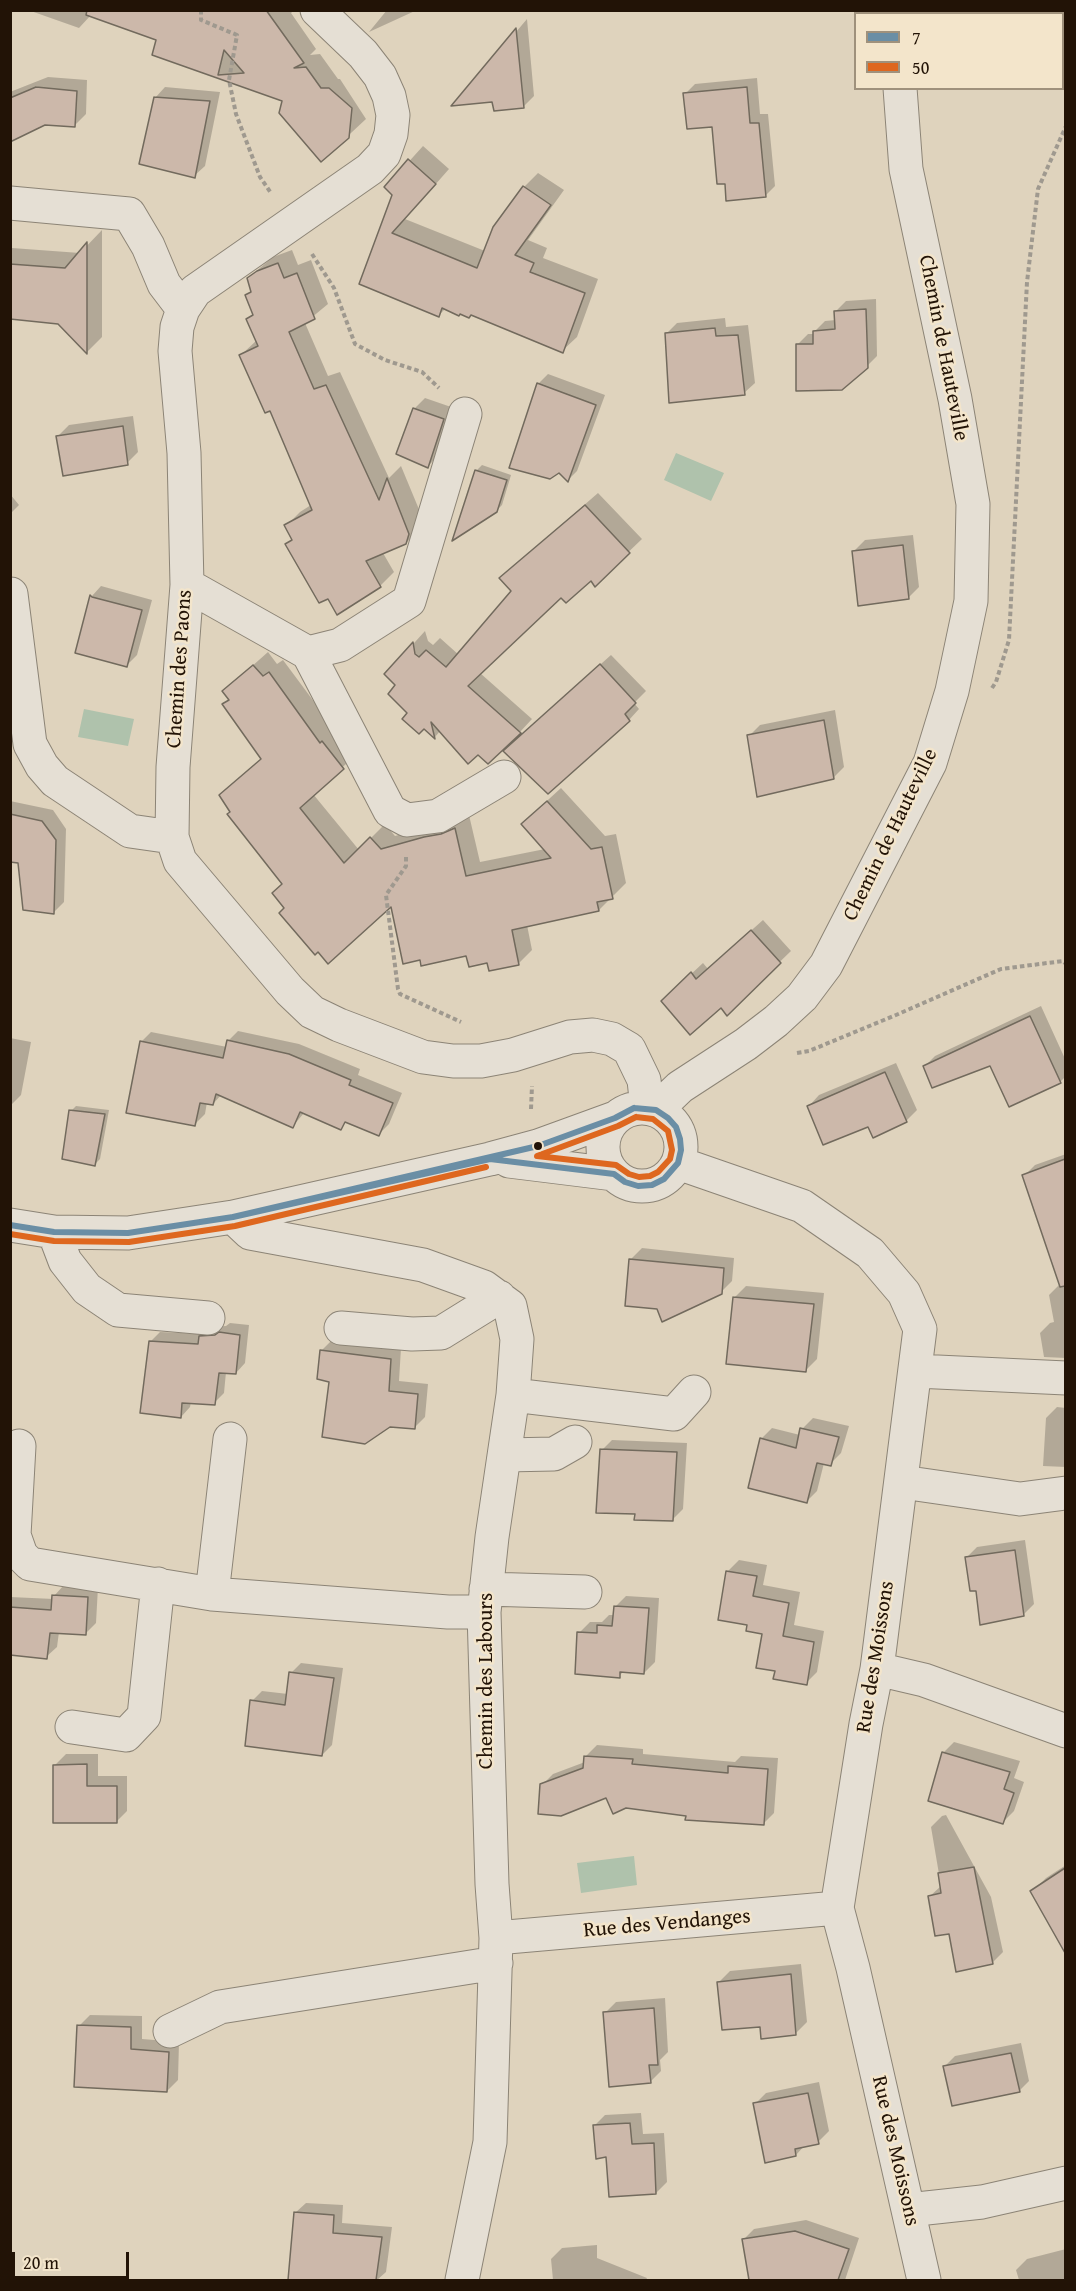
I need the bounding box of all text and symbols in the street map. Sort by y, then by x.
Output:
legend [854,12,1064,90]
text: 7 [912,24,921,51]
text: 50 [912,54,929,81]
street label: Chemin de Hauteville [913,253,973,443]
street label: Chemin des Paons [162,589,198,749]
street label: Chemin de Hauteville [838,745,944,925]
unlabelled marker [532,1140,544,1152]
street label: Rue des Moissons [852,1579,900,1735]
street label: Chemin des Labours [474,1593,500,1769]
street label: Rue des Vendanges [582,1904,752,1944]
street label: Rue des Moissons [865,2073,925,2229]
scale bar [15,2240,132,2278]
text: 20 m [23,2249,59,2276]

